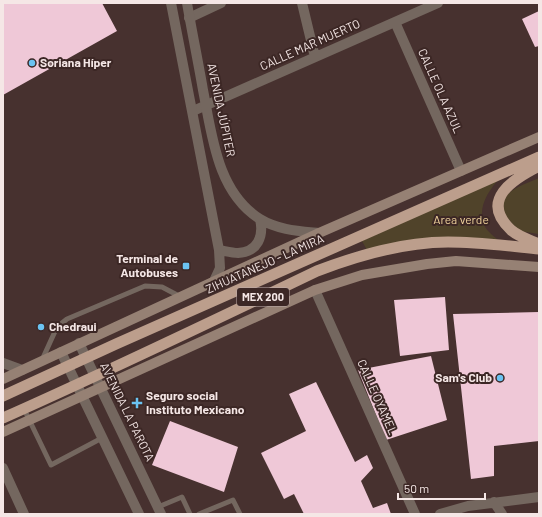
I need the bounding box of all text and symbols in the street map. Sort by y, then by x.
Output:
street label: CALLE MAR MUERTO [257,16,362,72]
street label: CALLE OLA AZUL [416,46,466,135]
place label: Soriana Híper [40,55,112,69]
marker: Soriana Híper [27,58,37,68]
street label: AVENIDA JÚPITER [205,62,239,158]
park label: Area verde [433,212,489,226]
street label: ZIHUATANEJO - LA MIRA [203,231,326,295]
place label: Terminal de Autobuses [116,251,178,279]
marker: Terminal de Autobuses [181,261,191,271]
road number: MEX 200 [237,288,289,306]
place label: Chedraui [49,319,97,333]
marker: Chedraui [36,322,46,332]
street label: CALLE OYAMEL [355,357,401,437]
street label: AVENIDA LA PAROTA [98,360,158,463]
place label: Sam's Club [435,370,492,384]
marker: Sam's Club [495,373,505,383]
place label: Seguro social Instituto Mexicano [146,388,245,416]
marker: Seguro social Instituto Mexicano [131,397,143,409]
scale bar [398,475,485,501]
text: 50 m [404,481,429,495]

